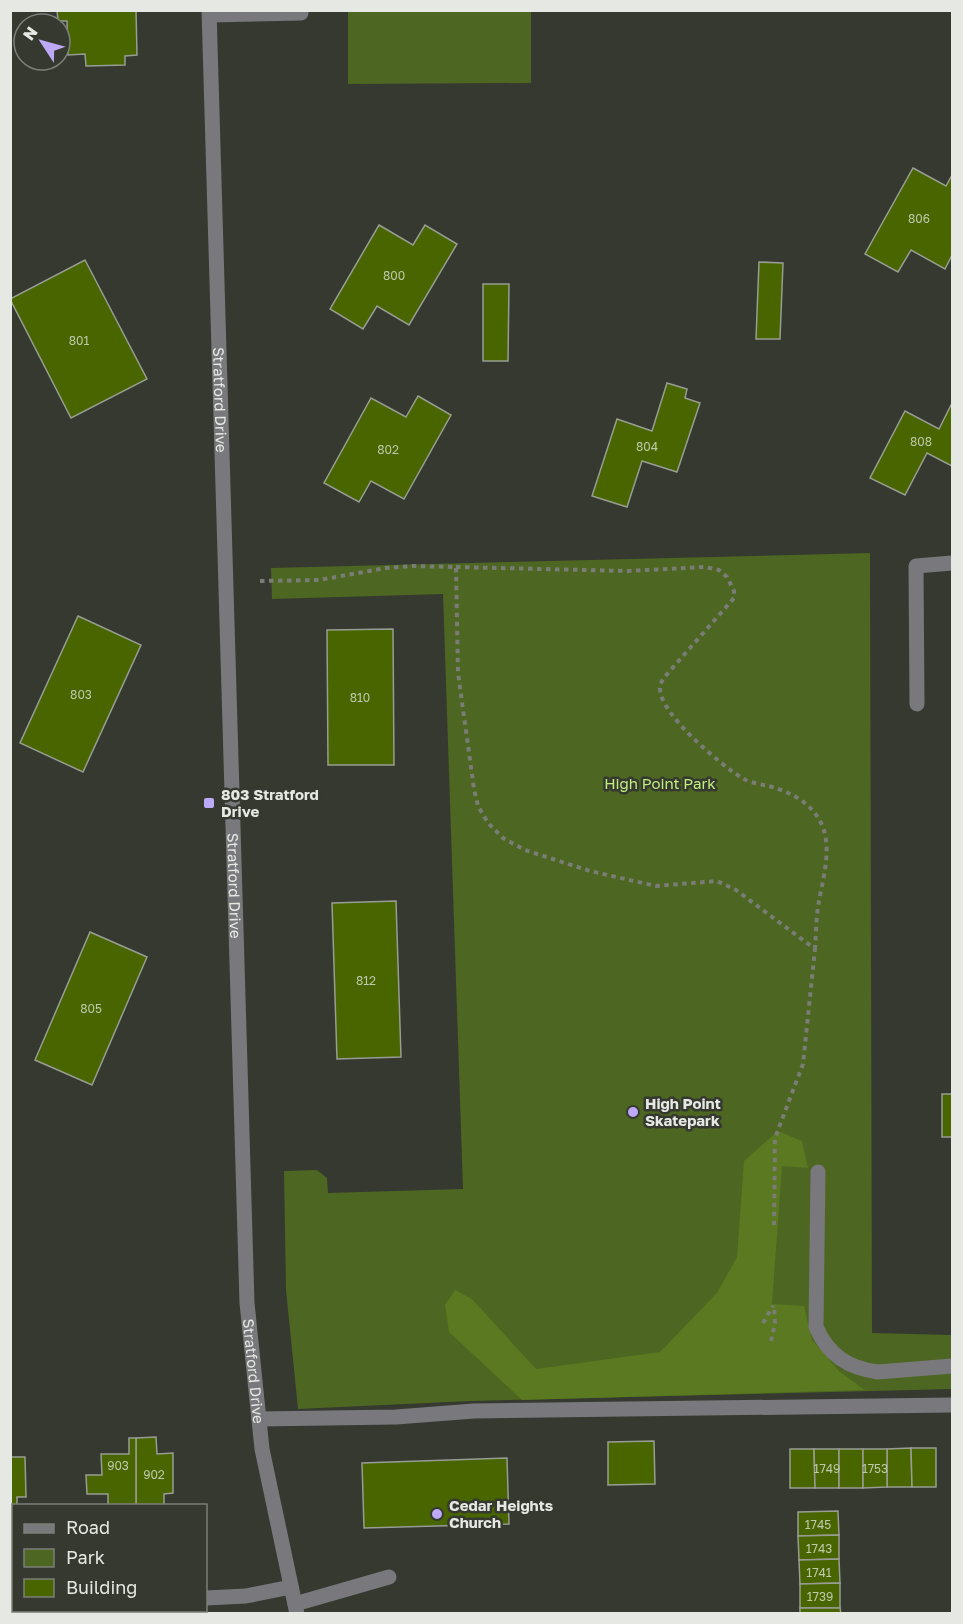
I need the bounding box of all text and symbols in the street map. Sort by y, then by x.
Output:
north arrow [12,12,72,72]
text: N [18,22,42,44]
house number: 806 [908,211,930,226]
house number: 800 [383,268,405,283]
house number: 801 [69,333,89,348]
street label: Stratford Drive [210,347,231,453]
house number: 808 [910,434,932,449]
house number: 804 [636,439,658,454]
house number: 802 [377,442,399,457]
house number: 803 [70,687,92,702]
house number: 810 [350,690,370,705]
park label: High Point Park [604,774,716,792]
place label: 803 Stratford Drive [221,785,319,820]
marker: 803 Stratford Drive [202,796,216,810]
street label: Stratford Drive [224,833,245,939]
house number: 812 [356,973,376,988]
house number: 805 [80,1001,102,1016]
place label: High Point Skatepark [645,1094,721,1129]
marker: High Point Skatepark [626,1105,640,1119]
street label: Stratford Drive [240,1318,268,1425]
house number: 903 [107,1458,129,1473]
house number: 1749 [814,1461,840,1476]
house number: 1753 [862,1461,888,1476]
house number: 902 [143,1467,165,1482]
place label: Cedar Heights Church [449,1496,553,1531]
legend [12,1504,207,1612]
marker: Cedar Heights Church [430,1507,444,1521]
text: Road [66,1516,110,1538]
house number: 1745 [805,1517,831,1532]
house number: 1743 [806,1541,832,1556]
text: Park [66,1546,105,1568]
house number: 1741 [806,1565,832,1580]
text: Building [66,1576,137,1598]
house number: 1739 [807,1589,833,1604]

